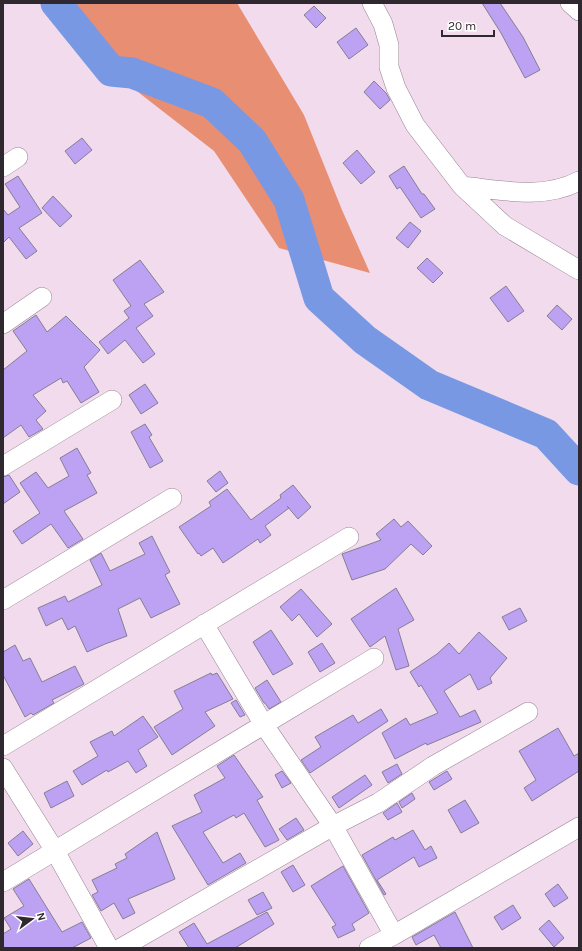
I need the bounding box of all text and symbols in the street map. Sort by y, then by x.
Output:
scale bar [442,12,494,38]
text: 20 m [448,19,476,33]
north arrow [12,899,52,939]
text: N [34,911,48,922]

